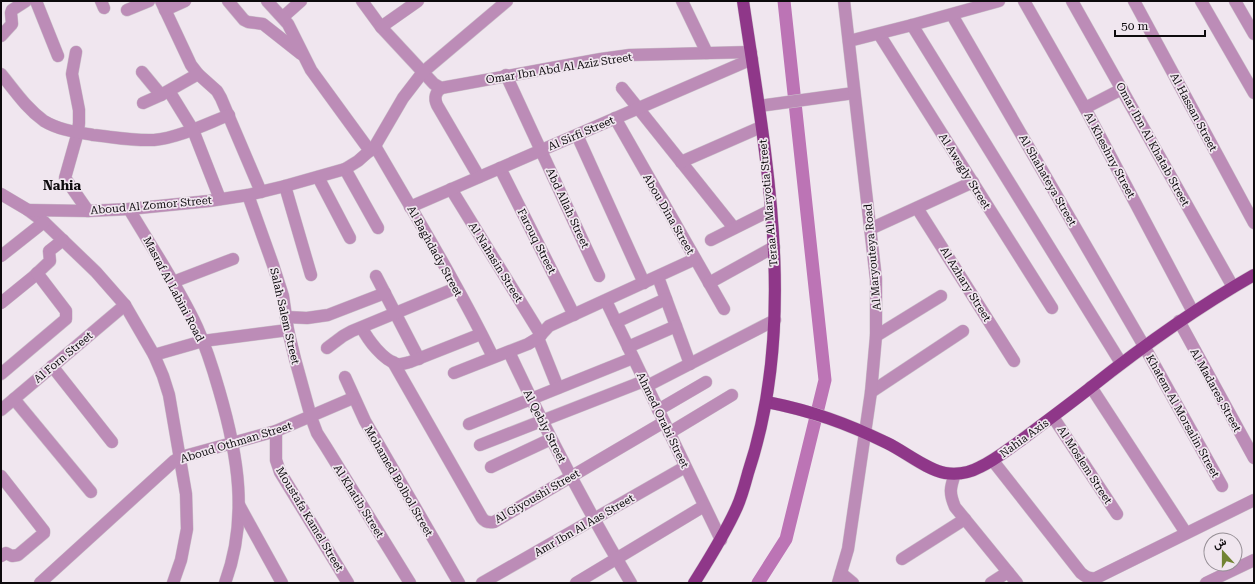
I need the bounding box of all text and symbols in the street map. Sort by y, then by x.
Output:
scale bar [1115,12,1205,38]
text: 50 m [1121,19,1148,33]
street label: Omar Ibn Abd Al Aziz Street [485,51,633,86]
street label: Al Hassan Street [1167,71,1220,154]
street label: Omar Ibn Al Khatab Street [1113,80,1192,208]
street label: Al Kheshny Street [1081,110,1138,200]
street label: Al Sirfi Street [546,114,616,153]
street label: Al Awegly Street [936,131,993,212]
street label: Al Shahateya Street [1016,132,1079,228]
street label: Teraa Al Maryotia Street [756,139,781,267]
street label: Abd Allah Street [543,166,592,250]
street label: Abou Dina Street [640,172,697,257]
district label: Nahia [43,178,81,193]
street label: Aboud Al Zomor Street [90,194,212,217]
street label: Al Maryouteya Road [861,203,884,311]
street label: Al Baghdady Street [404,204,465,299]
street label: Farouq Street [515,206,559,276]
street label: Al Nahasin Street [466,220,525,305]
street label: Masraf Al Labini Road [140,235,207,344]
street label: Al Azhary Street [937,245,994,324]
street label: Salah Salem Street [267,267,302,366]
street label: Al Forn Street [31,329,95,386]
street label: Al Madares Street [1187,346,1244,434]
street label: Khatem Al Morsalin Street [1143,352,1222,480]
street label: Ahmed Orabi Street [634,370,691,470]
street label: Al Qebly Street [521,388,569,465]
street label: Nahia Axis [997,416,1051,460]
street label: Aboud Othman Street [179,419,293,466]
street label: Mohamed Bolbol Street [362,424,436,539]
street label: Al Moslem Street [1055,424,1115,507]
street label: Al Khatib Street [331,462,386,540]
street label: Moustafa Kamel Street [273,465,346,574]
street label: Al Giyoushi Street [492,467,582,526]
street label: Amr Ibn Al Aas Street [532,491,637,559]
north arrow [1203,532,1243,572]
text: ش [1211,535,1228,552]

